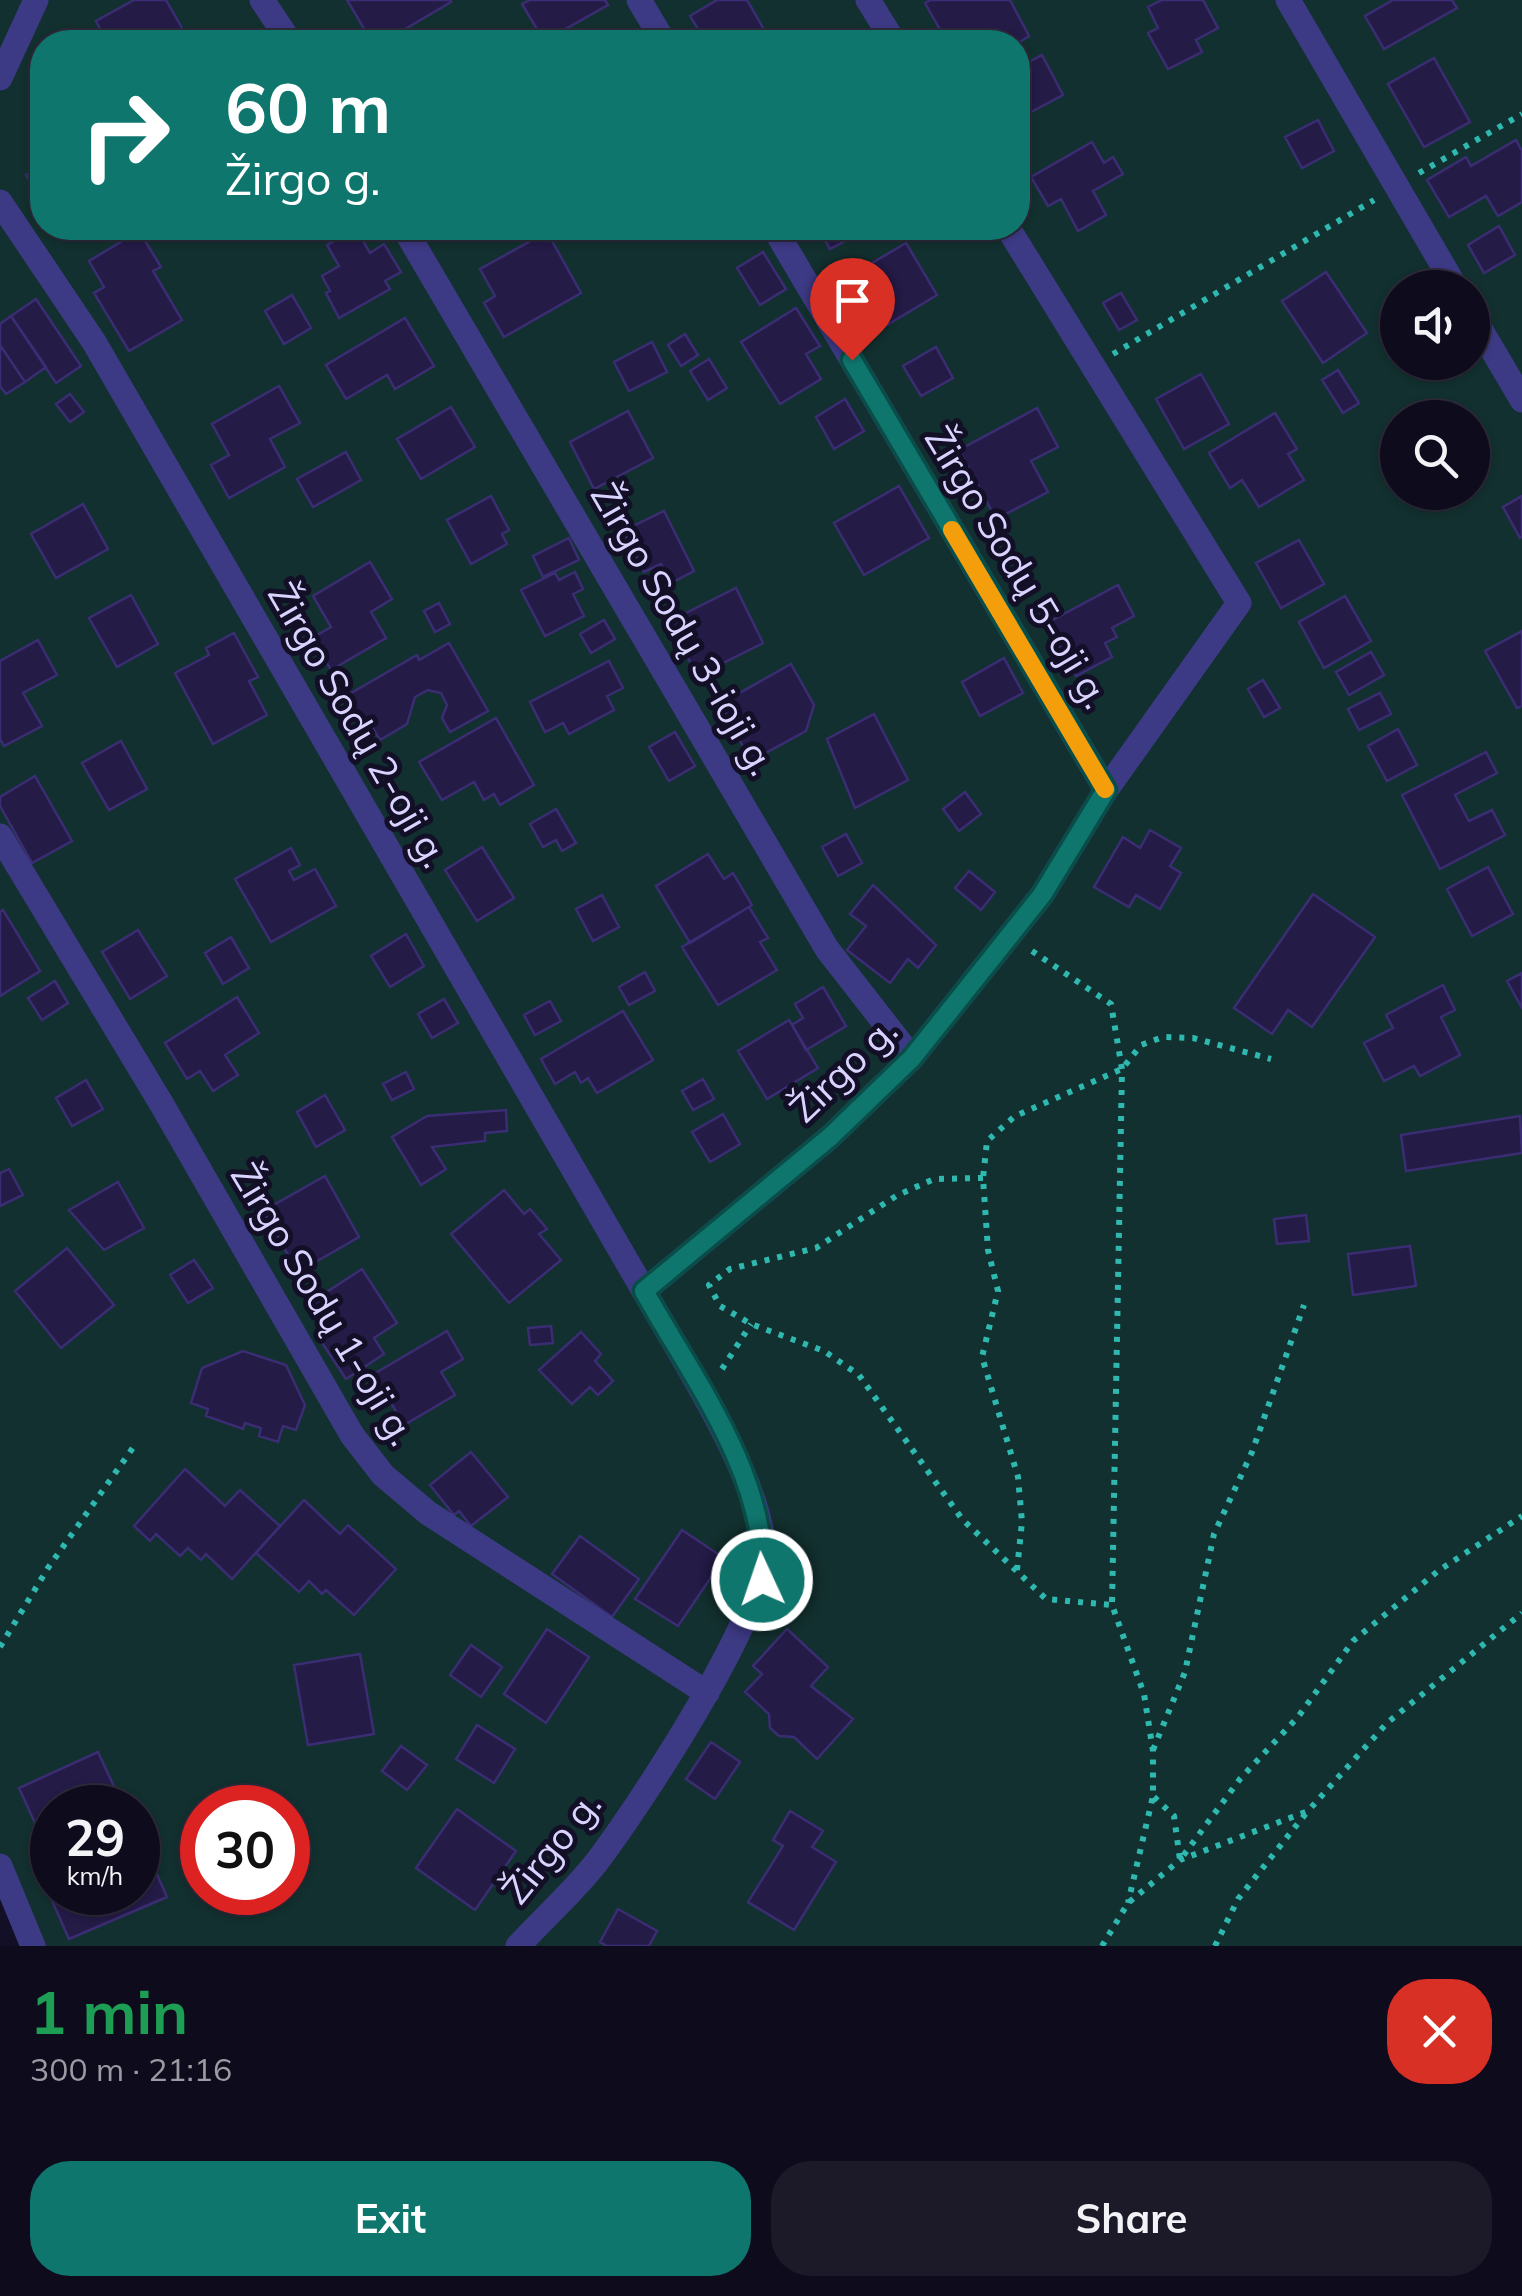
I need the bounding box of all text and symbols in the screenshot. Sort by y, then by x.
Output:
text: 60 m [225,63,391,151]
icon: right [60,70,190,200]
text: Žirgo g. [225,150,381,206]
pin [810,258,895,361]
map controls [1380,270,1490,510]
button: sound [1380,270,1490,380]
icon: arrive [825,273,880,328]
button: search [1380,400,1490,510]
street label: Žirgo Sodų 5-oji g. [915,417,1121,717]
street label: Žirgo Sodų 3-ioji g. [581,474,787,784]
street label: Žirgo Sodų 2-oji g. [258,574,460,876]
street label: Žirgo g. [779,1006,907,1132]
street label: Žirgo Sodų 1-oji g. [221,1154,427,1454]
position arrow [710,1528,814,1632]
street label: Žirgo g. [491,1781,611,1913]
speed limit sign: 30 [180,1785,310,1915]
text: 29 [65,1806,125,1869]
text: km/h [67,1860,123,1891]
text: 1 min [30,1974,188,2049]
button: close [1387,1979,1492,2084]
text: 300 m · 21:16 [30,2049,232,2089]
button: Exit [30,2161,751,2276]
button: Share [771,2161,1492,2276]

